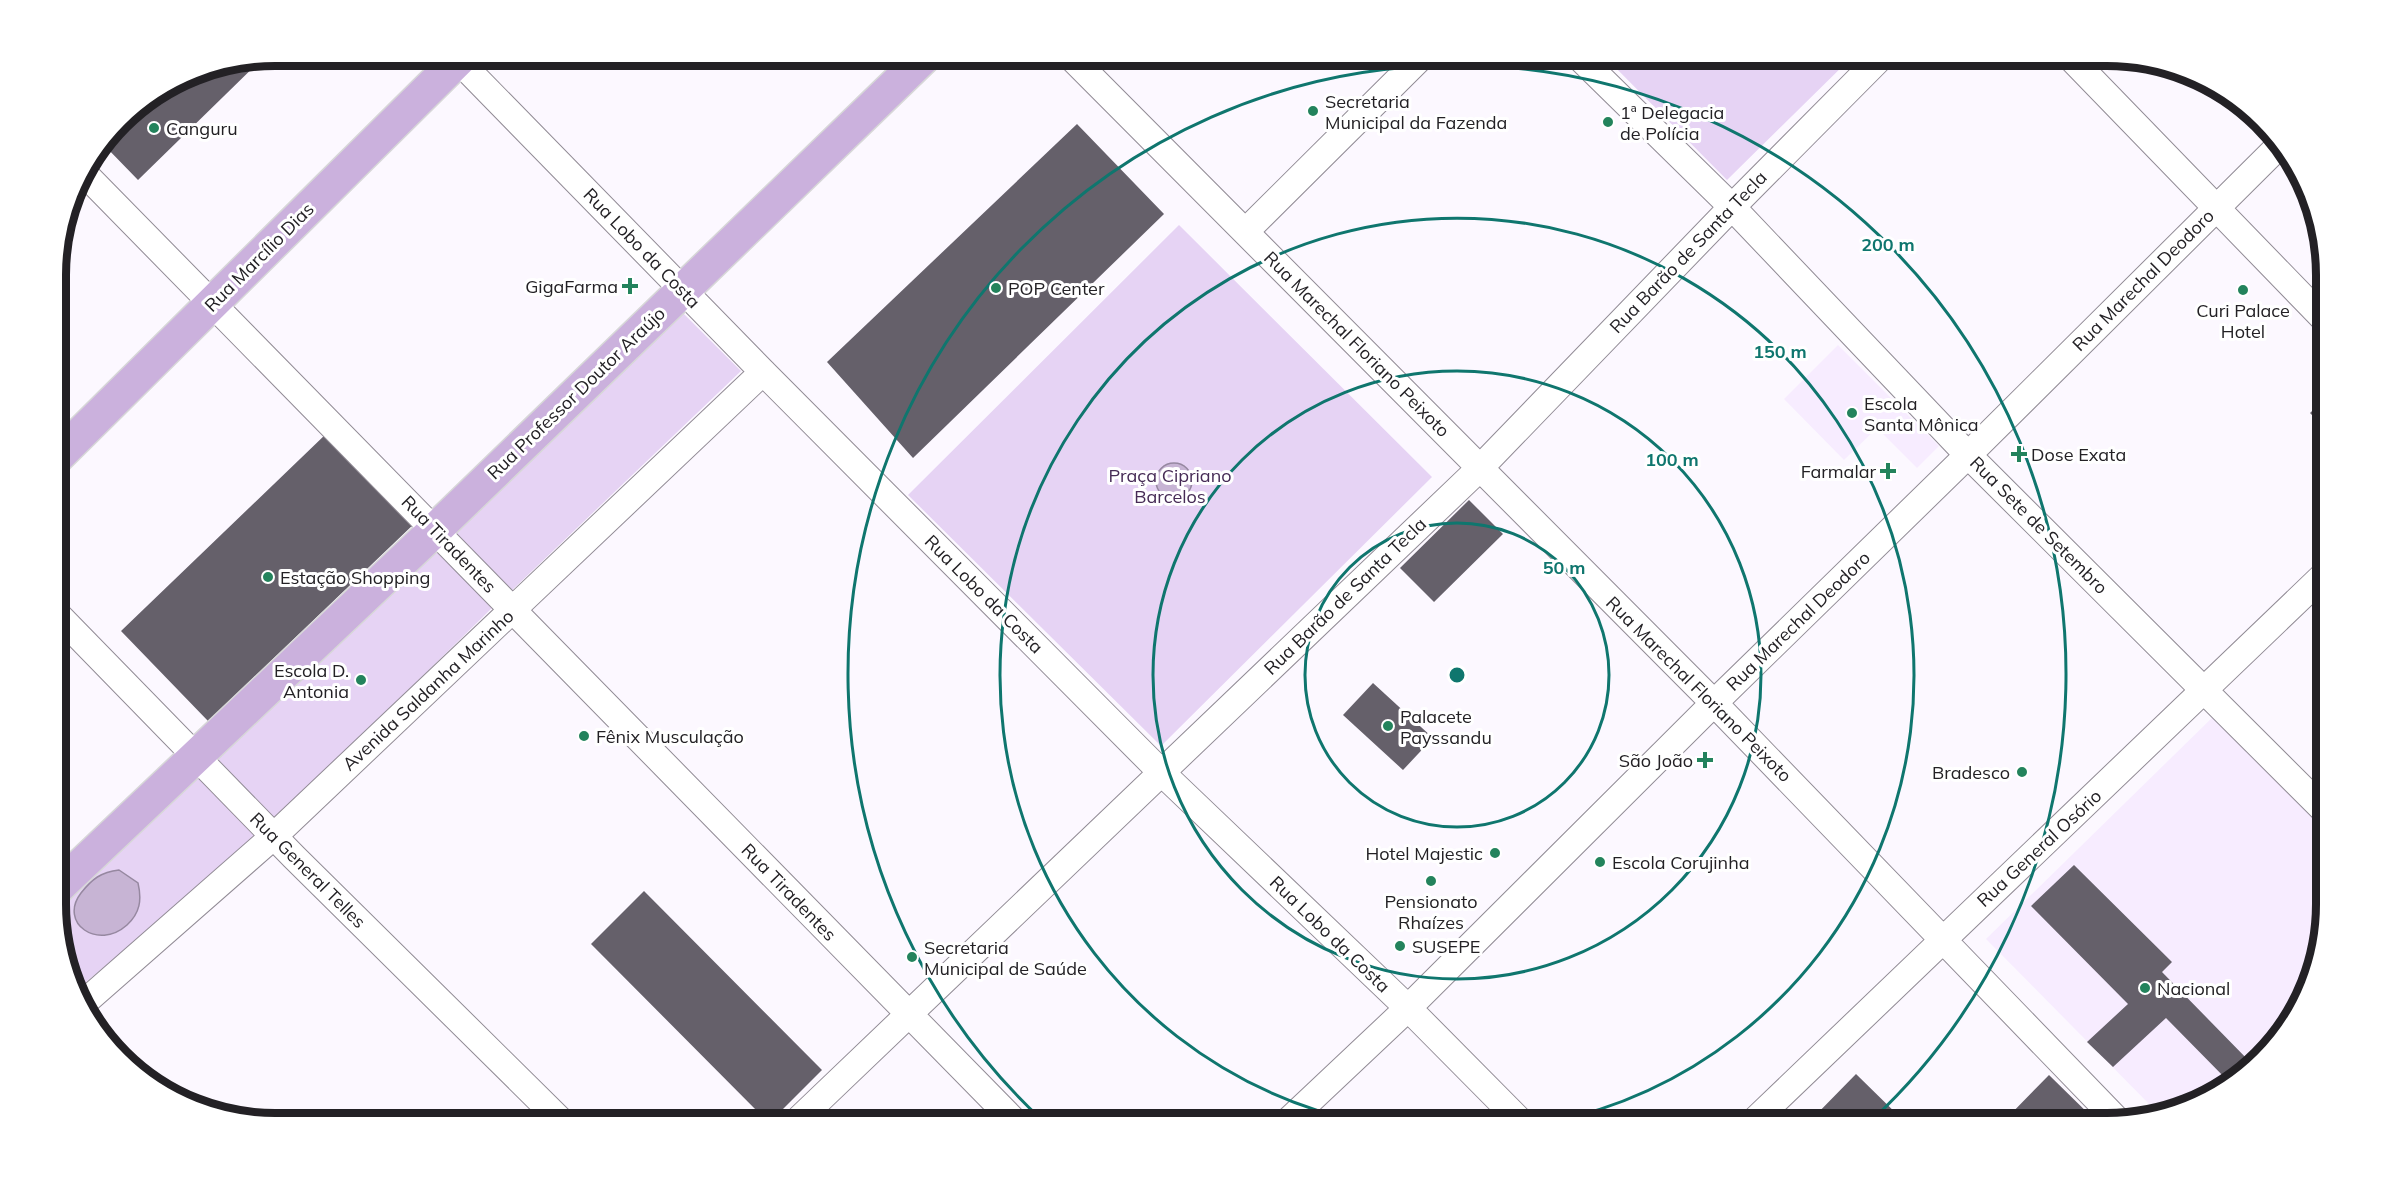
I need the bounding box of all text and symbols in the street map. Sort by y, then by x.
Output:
place label: Secretaria Municipal da Fazenda [1325,90,1507,134]
place label: 1ª Delegacia de Polícia [1620,101,1724,145]
marker: Secretaria Municipal da Fazenda [1306,104,1320,118]
marker: 1ª Delegacia de Polícia [1601,115,1615,129]
place label: Canguru [166,117,238,140]
marker: Canguru [147,121,161,135]
street label: Rua Barão de Santa Tecla [1604,166,1772,338]
street label: Rua Lobo da Costa [579,183,705,313]
street label: Rua Marcílio Dias [199,197,319,317]
street label: Rua Marechal Deodoro [2067,204,2219,356]
text: 200 m [1861,233,1915,256]
street label: Rua Marechal Floriano Peixoto [1259,246,1455,442]
place label: GigaFarma [525,275,618,298]
place label: POP Center [1008,277,1105,300]
marker: GigaFarma [623,279,637,293]
marker: POP Center [989,281,1003,295]
marker: Curi Palace Hotel [2236,283,2250,297]
place label: Curi Palace Hotel [2196,299,2290,343]
street label: Rua Professor Doutor Araújo [482,302,670,484]
text: 150 m [1753,340,1807,363]
place label: Escola Santa Mônica [1864,392,1979,436]
marker: Escola Santa Mônica [1845,406,1859,420]
place label: Dose Exata [2031,443,2126,466]
marker: Dose Exata [2012,447,2026,461]
text: 100 m [1645,448,1699,471]
street label: Rua Sete de Setembro [1965,451,2113,599]
place label: Farmalar [1801,460,1876,483]
park label: Praça Cipriano Barcelos [1109,464,1231,508]
marker: Farmalar [1881,464,1895,478]
street label: Rua Tiradentes [397,490,501,598]
street label: Rua Barão de Santa Tecla [1259,512,1431,680]
street label: Rua Lobo da Costa [920,530,1048,658]
street label: Rua Marechal Deodoro [1721,546,1875,696]
text: 50 m [1543,556,1585,579]
place label: Estação Shopping [280,566,430,589]
marker: Estação Shopping [261,570,275,584]
street label: Rua Marechal Floriano Peixoto [1601,591,1797,787]
street label: Avenida Saldanha Marinho [338,605,518,775]
place label: Escola D. Antonia [274,659,349,703]
centre of rings [1447,665,1467,685]
marker: Escola D. Antonia [354,673,368,687]
place label: Palacete Payssandu [1400,705,1492,749]
marker: Palacete Payssandu [1381,719,1395,733]
place label: Fênix Musculação [596,725,744,748]
marker: Fênix Musculação [577,729,591,743]
place label: São João [1619,749,1693,772]
marker: São João [1698,753,1712,767]
place label: Bradesco [1932,761,2010,784]
marker: Bradesco [2015,765,2029,779]
street label: Rua General Osório [1972,784,2106,912]
street label: Rua General Telles [245,807,371,933]
street label: Rua Tiradentes [737,838,841,946]
place label: Hotel Majestic [1365,842,1483,865]
marker: Hotel Majestic [1488,846,1502,860]
place label: Escola Corujinha [1612,851,1750,874]
marker: Escola Corujinha [1593,855,1607,869]
street label: Rua Lobo da Costa [1265,871,1395,997]
marker: Pensionato Rhaízes [1424,874,1438,888]
place label: Pensionato Rhaízes [1385,890,1477,934]
place label: SUSEPE [1412,935,1480,958]
place label: Secretaria Municipal de Saúde [924,936,1087,980]
marker: SUSEPE [1393,939,1407,953]
marker: Secretaria Municipal de Saúde [905,950,919,964]
place label: Nacional [2157,977,2230,1000]
marker: Nacional [2138,981,2152,995]

